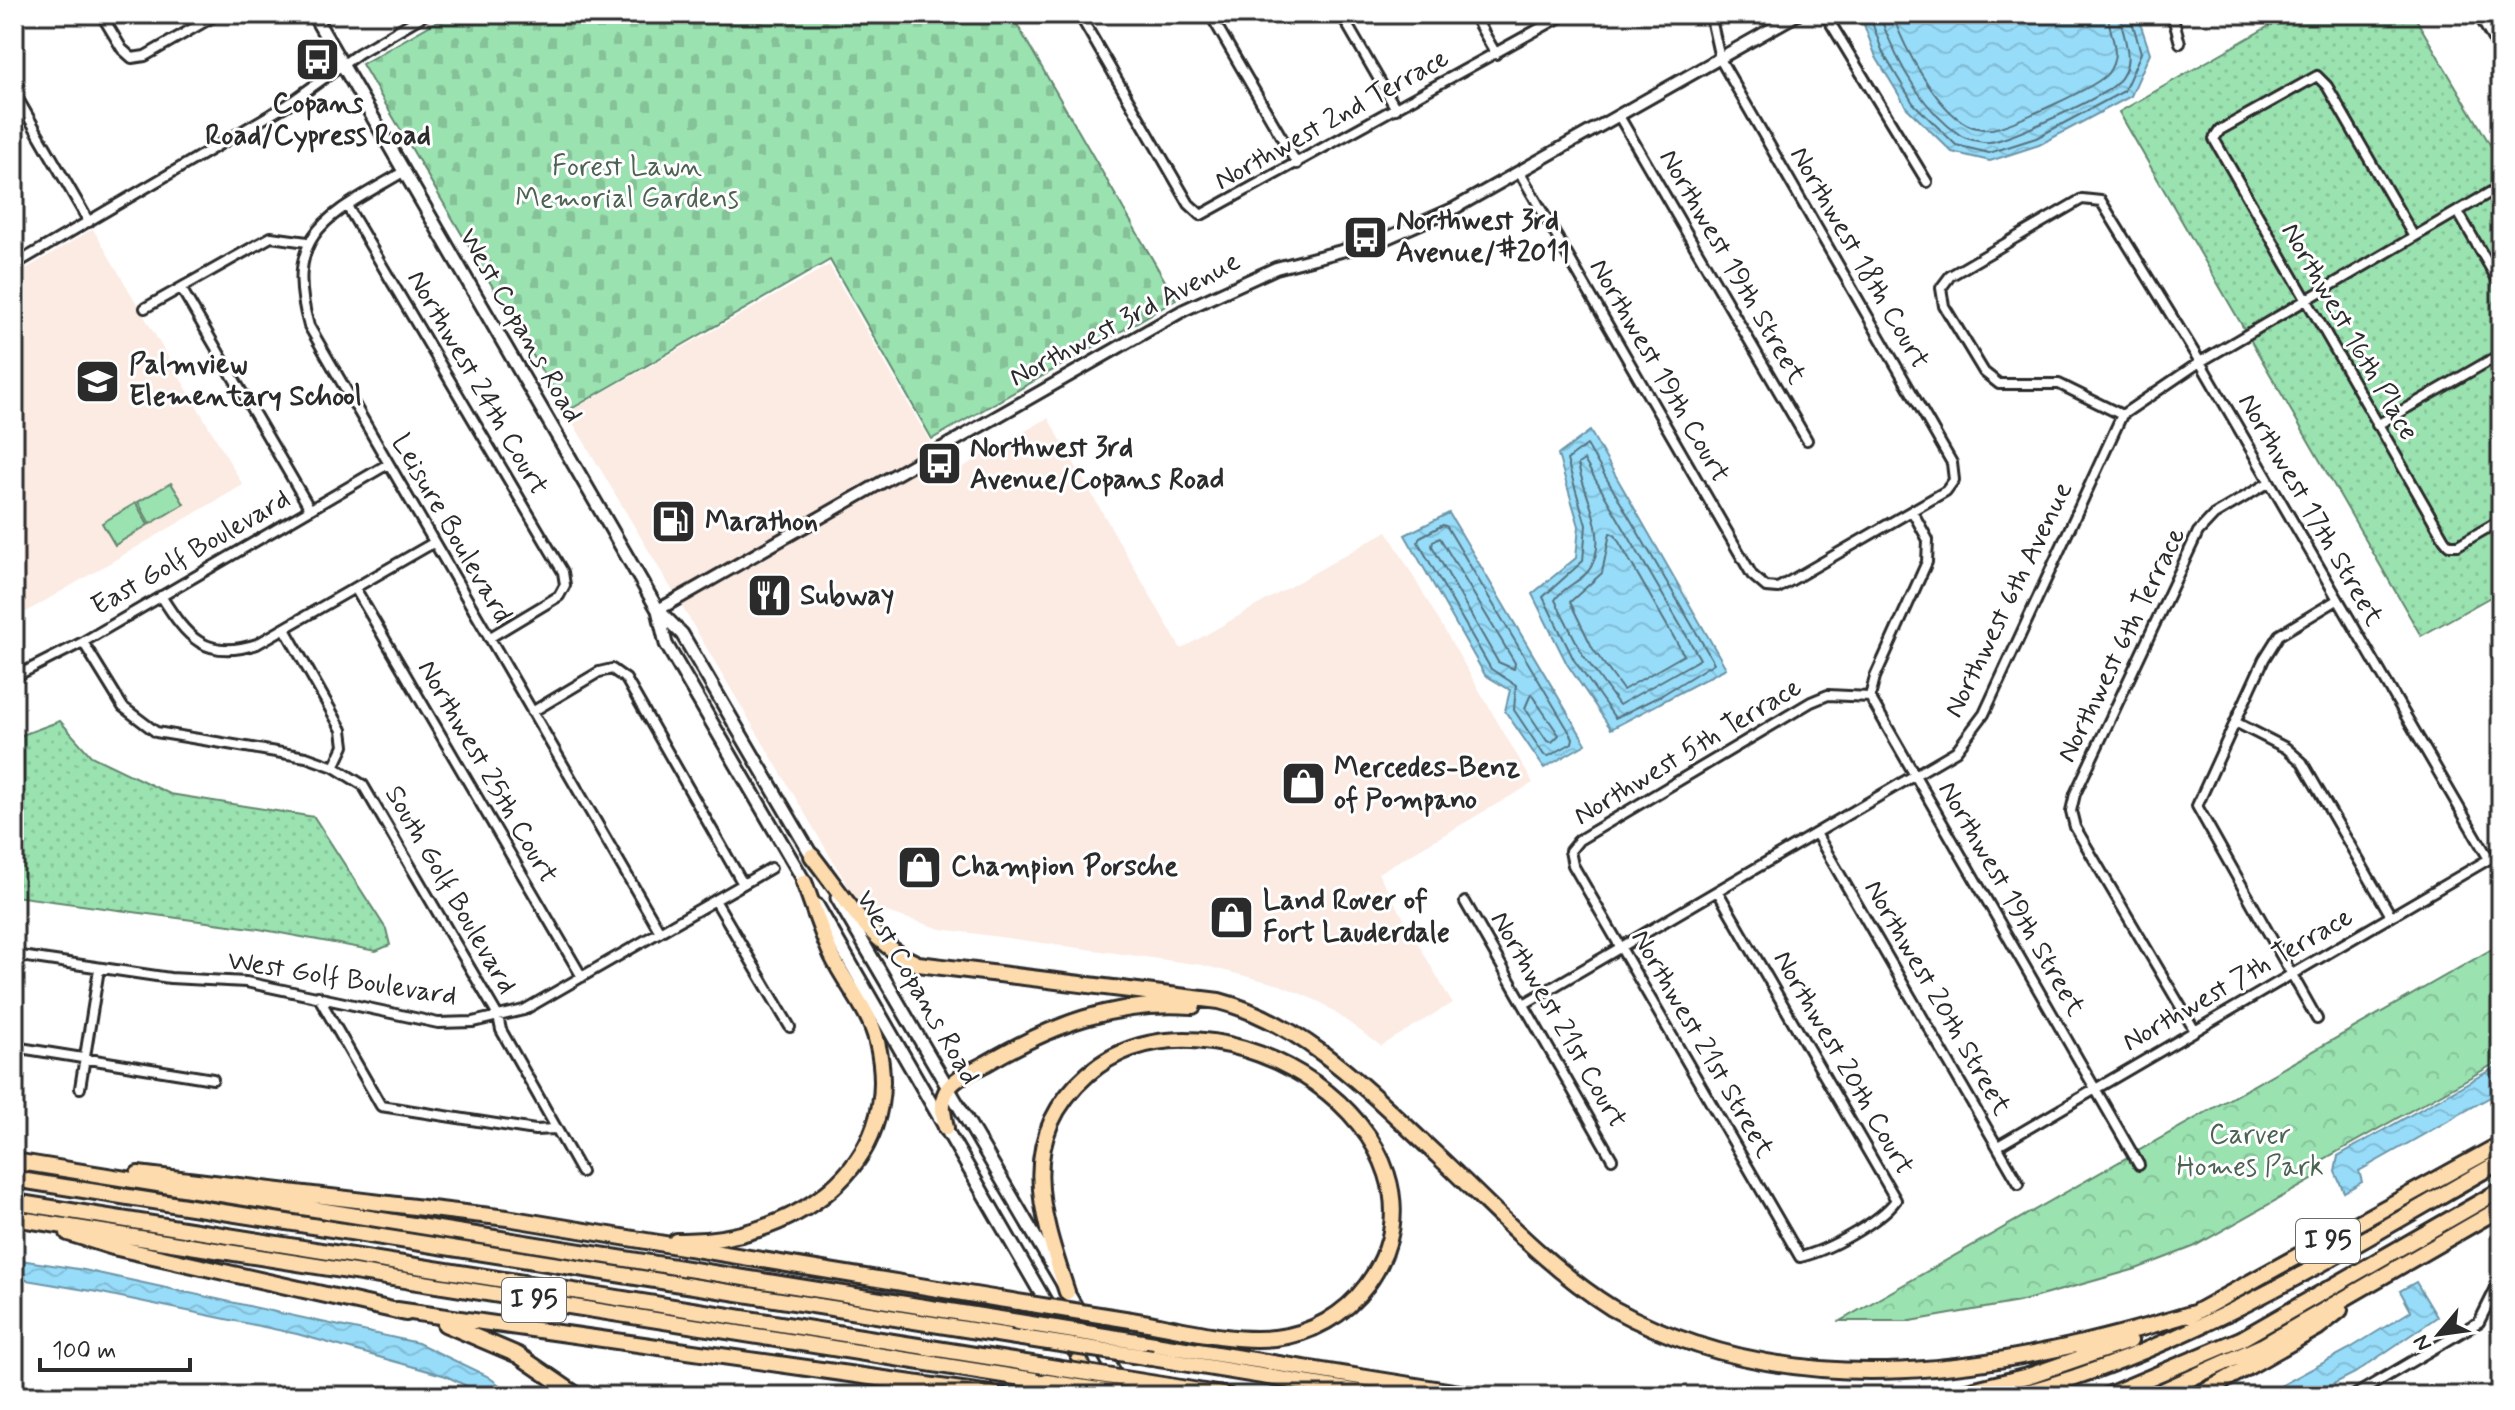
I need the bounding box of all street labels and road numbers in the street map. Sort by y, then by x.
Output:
street label: Northwest 2nd Terrace [1208,40,1456,200]
street label: Northwest 18th Court [1780,140,1938,376]
street label: Northwest 19th Street [1650,143,1815,392]
street label: Northwest 16th Place [2272,216,2426,448]
street label: West Copans Road [449,222,591,430]
street label: Northwest 3rd Avenue [1003,243,1247,397]
street label: Northwest 19th Court [1580,252,1738,490]
street label: Northwest 24th Court [397,264,557,502]
street label: Northwest 17th Street [2228,387,2392,634]
street label: Leisure Boulevard [382,428,520,630]
street label: Northwest 6th Avenue [1936,476,2082,724]
street label: East Golf Boulevard [85,481,297,625]
street label: Northwest 6th Terrace [2049,521,2195,769]
street label: Northwest 25th Court [408,654,566,890]
street label: Northwest 5th Terrace [1567,669,1809,835]
street label: Northwest 19th Street [1929,775,2094,1024]
street label: South Golf Boulevard [375,779,525,1001]
street label: Northwest 20th Street [1854,874,2020,1123]
street label: West Copans Road [846,884,988,1092]
street label: Northwest 7th Terrace [2116,899,2360,1061]
street label: Northwest 21st Court [1481,905,1635,1135]
street label: Northwest 21st Street [1622,923,1783,1165]
street label: West Golf Boulevard [225,943,459,1015]
street label: Northwest 20th Court [1764,944,1922,1182]
road number: I 95 [2296,1219,2360,1263]
road number: I 95 [502,1278,566,1322]

